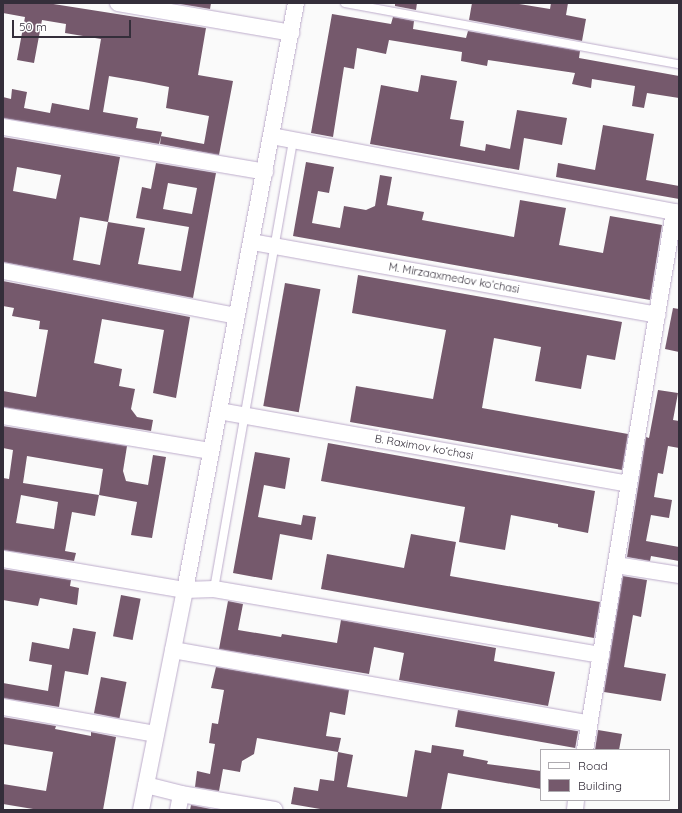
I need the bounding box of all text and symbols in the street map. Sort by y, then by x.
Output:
scale bar [14,12,133,38]
text: 50 m [19,19,47,34]
street label: M. Mirzaaxmedov koʻchasi [387,260,521,296]
street label: B. Raximov koʻchasi [374,432,474,462]
legend [540,749,670,801]
text: Road [578,758,608,773]
text: Building [578,778,622,793]

